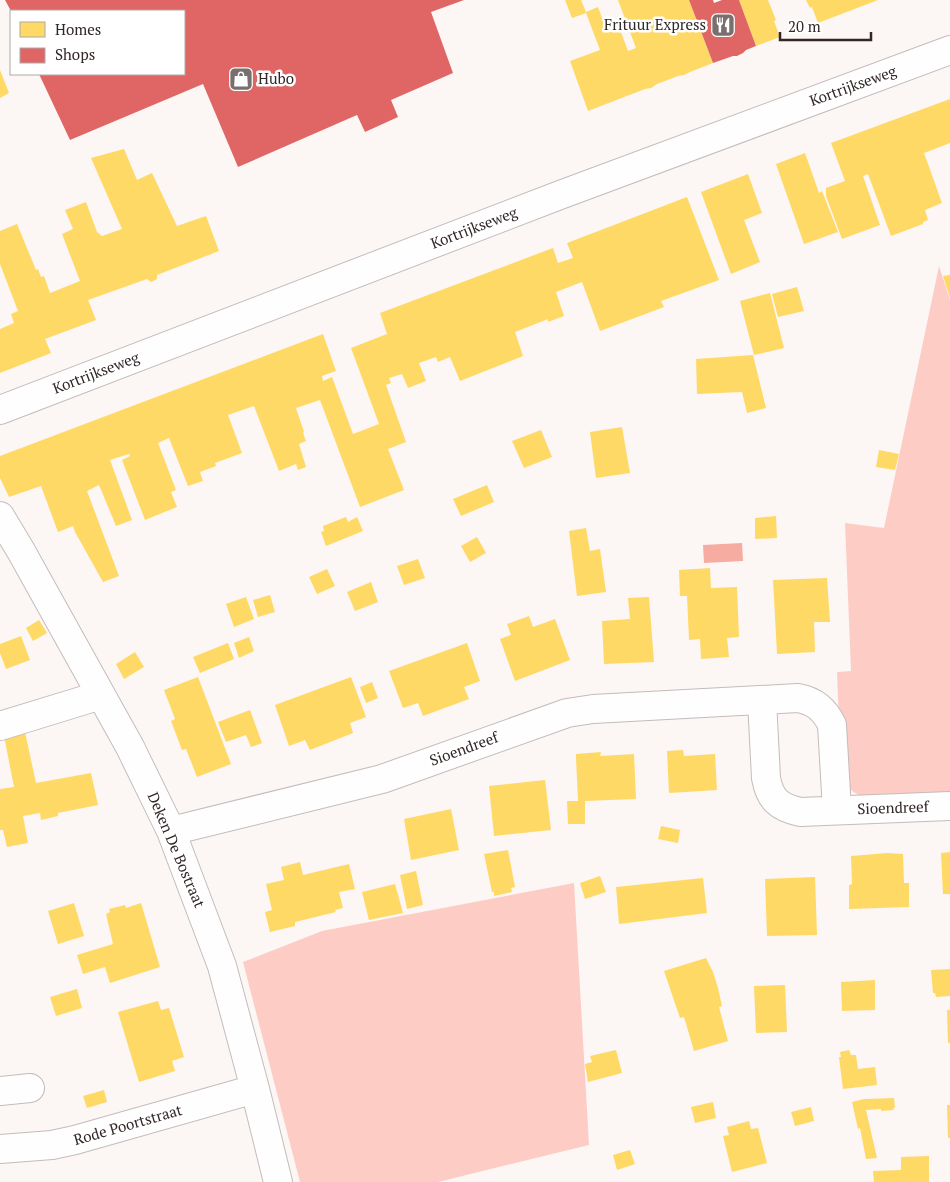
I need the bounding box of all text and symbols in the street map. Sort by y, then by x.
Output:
legend [10,10,185,75]
scale bar [780,10,871,42]
restaurant icon: Frituur Express [710,12,736,38]
place label: Frituur Express [604,14,706,34]
text: 20 m [788,16,821,36]
text: Homes [55,19,101,39]
text: Shops [55,44,95,64]
street label: Kortrijkseweg [806,60,900,110]
shop icon: Hubo [228,66,254,92]
place label: Hubo [258,68,294,88]
street label: Kortrijkseweg [428,201,521,253]
street label: Kortrijkseweg [50,346,143,398]
street label: Sioendreef [427,726,502,770]
street label: Deken De Bostraat [144,789,210,911]
street label: Sioendreef [857,796,930,818]
street label: Rode Poortstraat [71,1099,185,1149]

